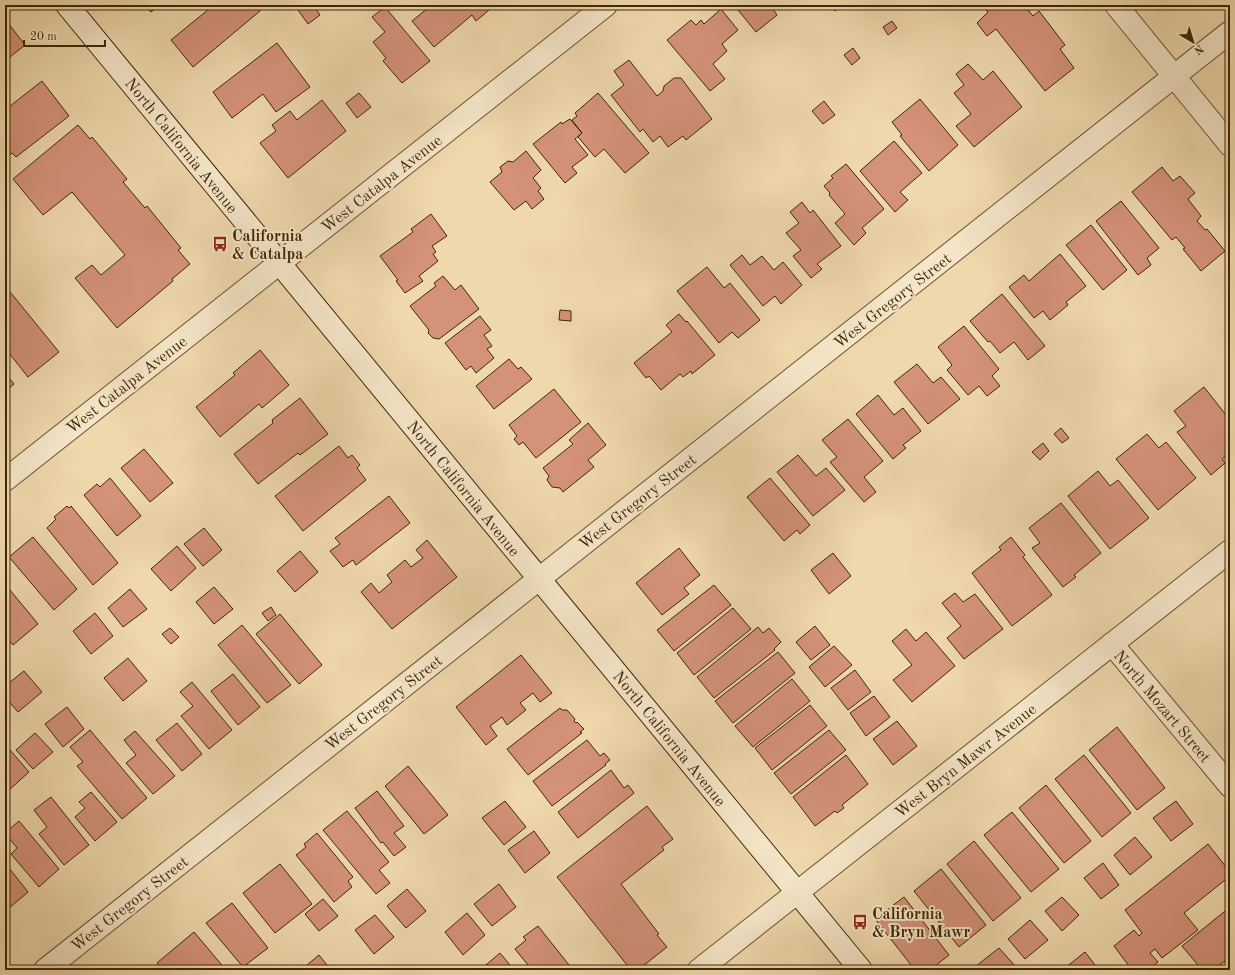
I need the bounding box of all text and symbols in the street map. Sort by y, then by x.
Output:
scale bar [24,22,105,48]
north arrow [1173,22,1213,62]
text: 20 m [30,31,57,43]
text: N [1191,42,1205,56]
street label: North California Avenue [121,76,240,217]
street label: West Catalpa Avenue [319,133,445,236]
place label: California & Catalpa [232,229,303,263]
bus stop icon: California & Catalpa [211,235,229,253]
street label: West Gregory Street [832,251,955,352]
street label: West Catalpa Avenue [64,334,190,437]
street label: North California Avenue [403,419,522,560]
street label: West Gregory Street [577,452,700,553]
street label: North Mozart Street [1110,648,1213,767]
street label: West Gregory Street [323,653,446,754]
street label: North California Avenue [609,669,728,810]
street label: West Bryn Mawr Avenue [893,702,1040,822]
street label: West Gregory Street [69,854,192,955]
place label: California & Bryn Mawr [872,907,971,941]
bus stop icon: California & Bryn Mawr [851,913,869,931]

